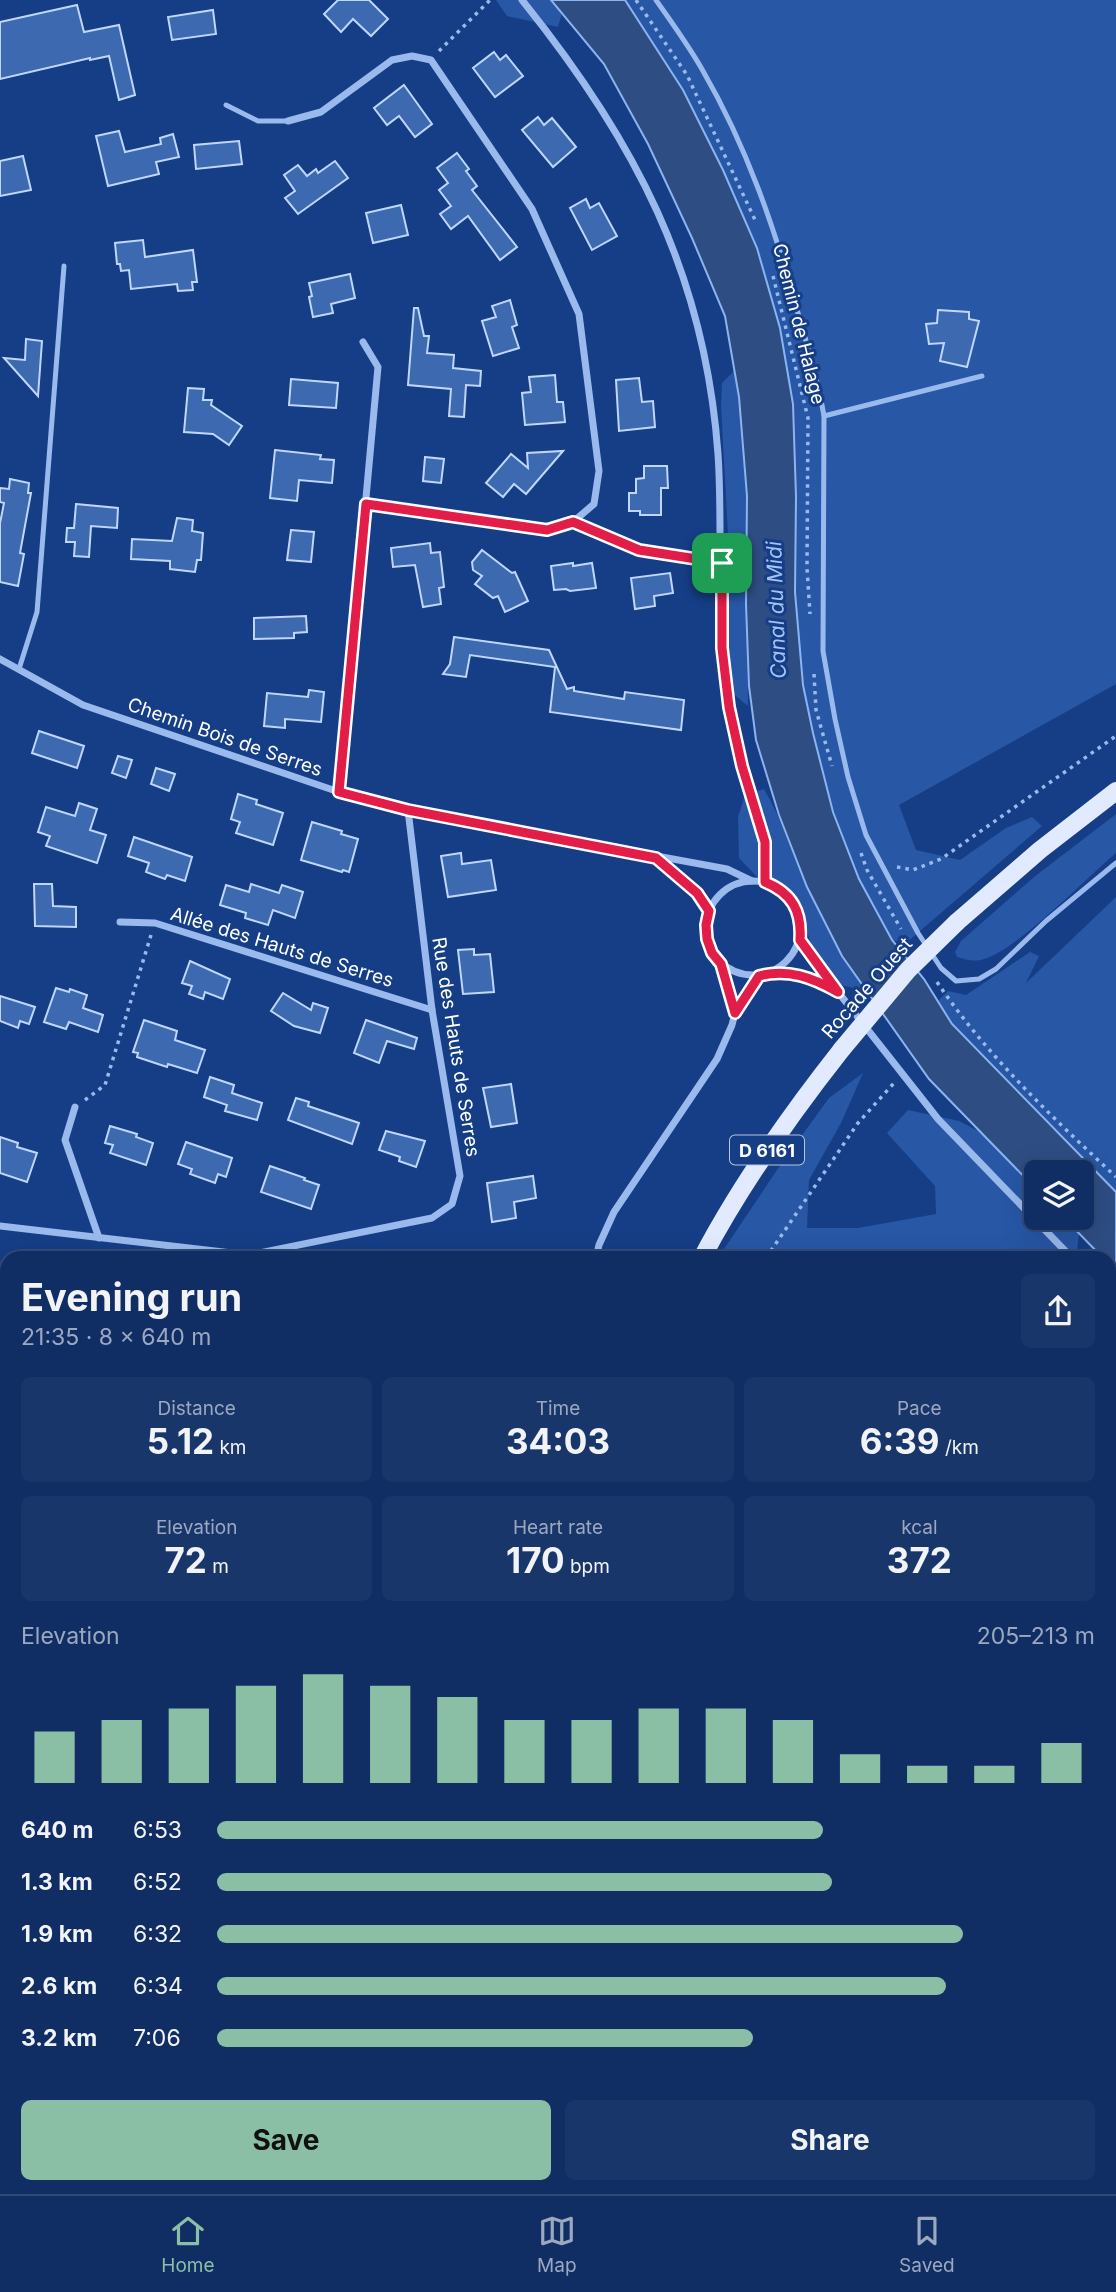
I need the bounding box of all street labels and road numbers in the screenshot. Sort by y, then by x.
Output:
street label: Chemin de Halage [768,241,830,407]
street label: Chemin Bois de Serres [125,693,325,781]
street label: Allée des Hauts de Serres [168,902,396,992]
street label: Rocade Ouest [817,933,917,1043]
street label: Rue des Hauts de Serres [427,936,485,1158]
road number: D 6161 [730,1135,804,1164]

